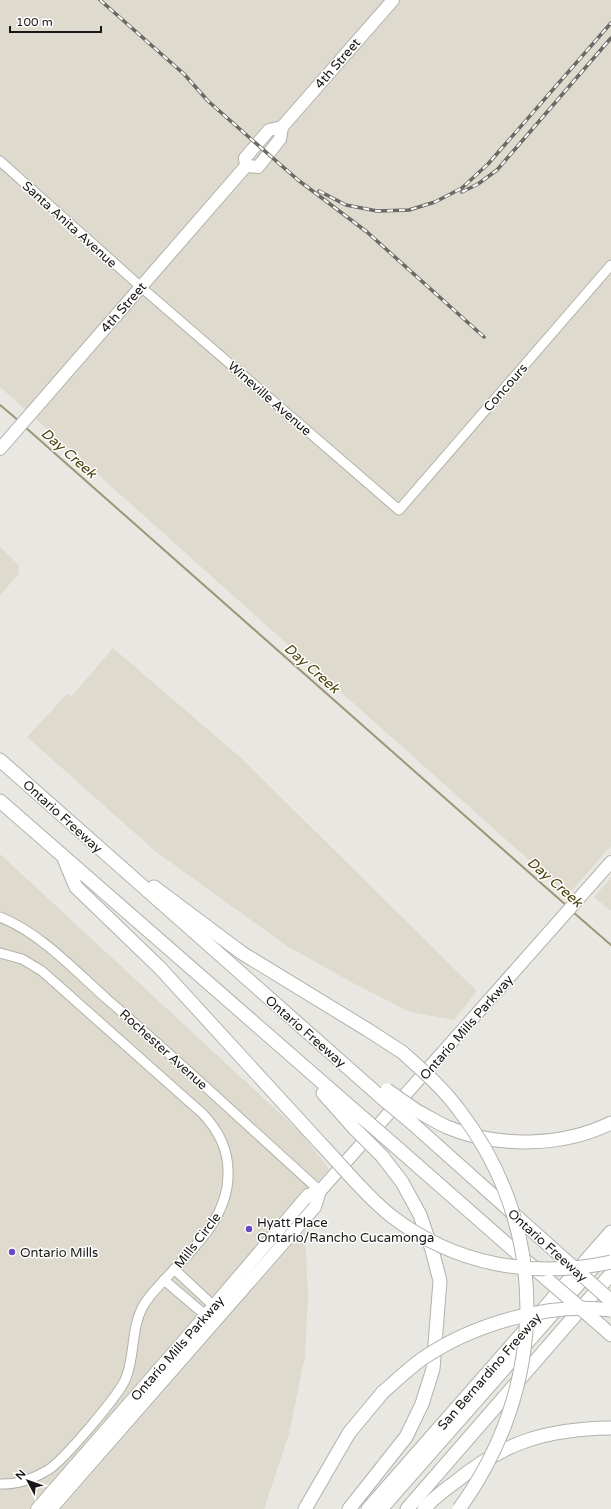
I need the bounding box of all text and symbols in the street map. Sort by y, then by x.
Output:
scale bar [10,8,101,34]
text: 100 m [16,15,53,29]
street label: 4th Street [312,35,364,92]
street label: Santa Anita Avenue [19,178,120,271]
street label: 4th Street [98,279,150,336]
street label: Wineville Avenue [224,358,314,439]
street label: Concours [481,360,531,415]
water label: Day Creek [38,425,101,483]
water label: Day Creek [281,640,344,698]
street label: Ontario Freeway [19,777,105,857]
water label: Day Creek [524,854,587,912]
street label: Ontario Mills Parkway [417,972,517,1083]
street label: Ontario Freeway [262,992,349,1071]
street label: Rochester Avenue [116,1006,211,1093]
street label: Ontario Freeway [504,1206,590,1286]
street label: Mills Circle [171,1210,225,1272]
place label: Hyatt Place Ontario/Rancho Cucamonga [257,1215,434,1246]
marker: Hyatt Place Ontario/Rancho Cucamonga [244,1224,254,1234]
place label: Ontario Mills [20,1245,98,1261]
marker: Ontario Mills [7,1247,17,1257]
street label: Ontario Mills Parkway [128,1293,228,1404]
street label: San Bernardino Freeway [435,1310,545,1433]
north arrow [8,1461,48,1501]
text: N [13,1467,29,1482]

